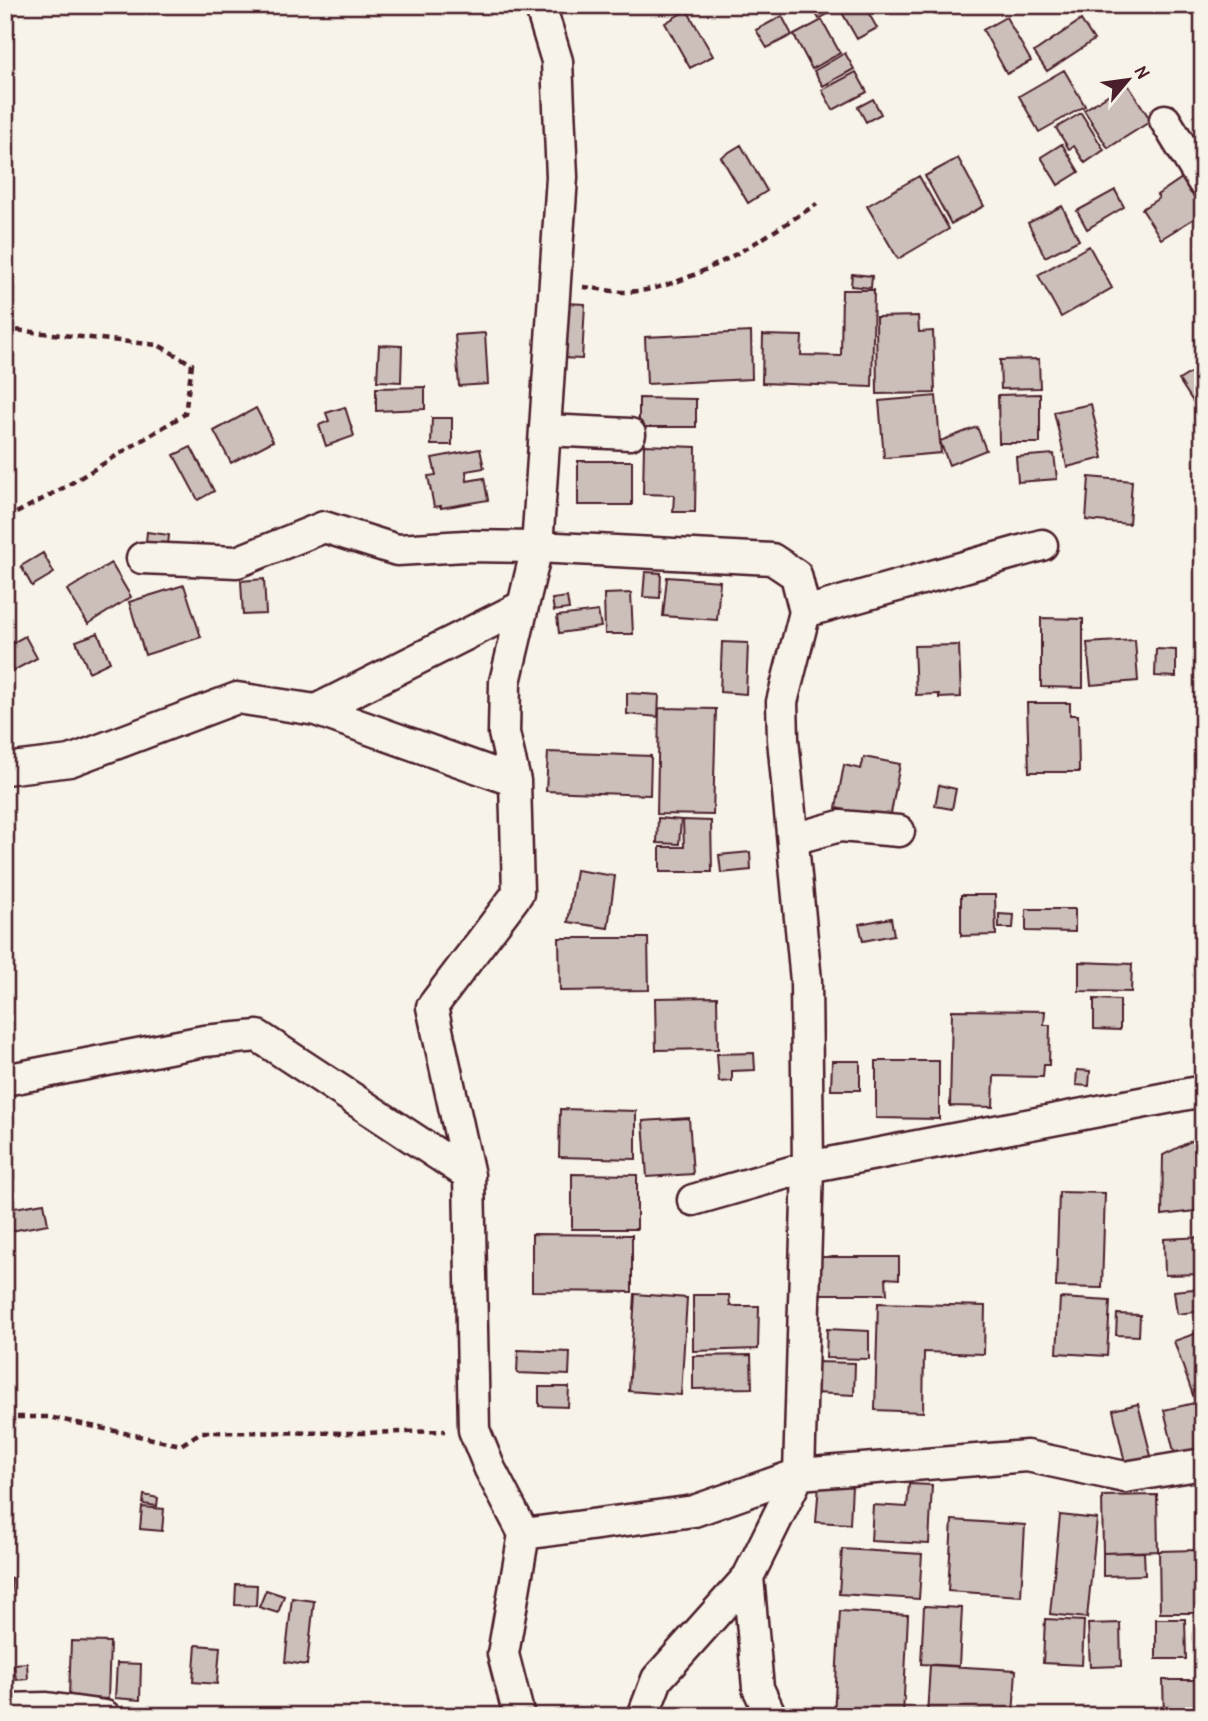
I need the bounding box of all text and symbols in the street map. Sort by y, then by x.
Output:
north arrow [1092,46,1162,116]
text: N [1129,61,1157,82]

